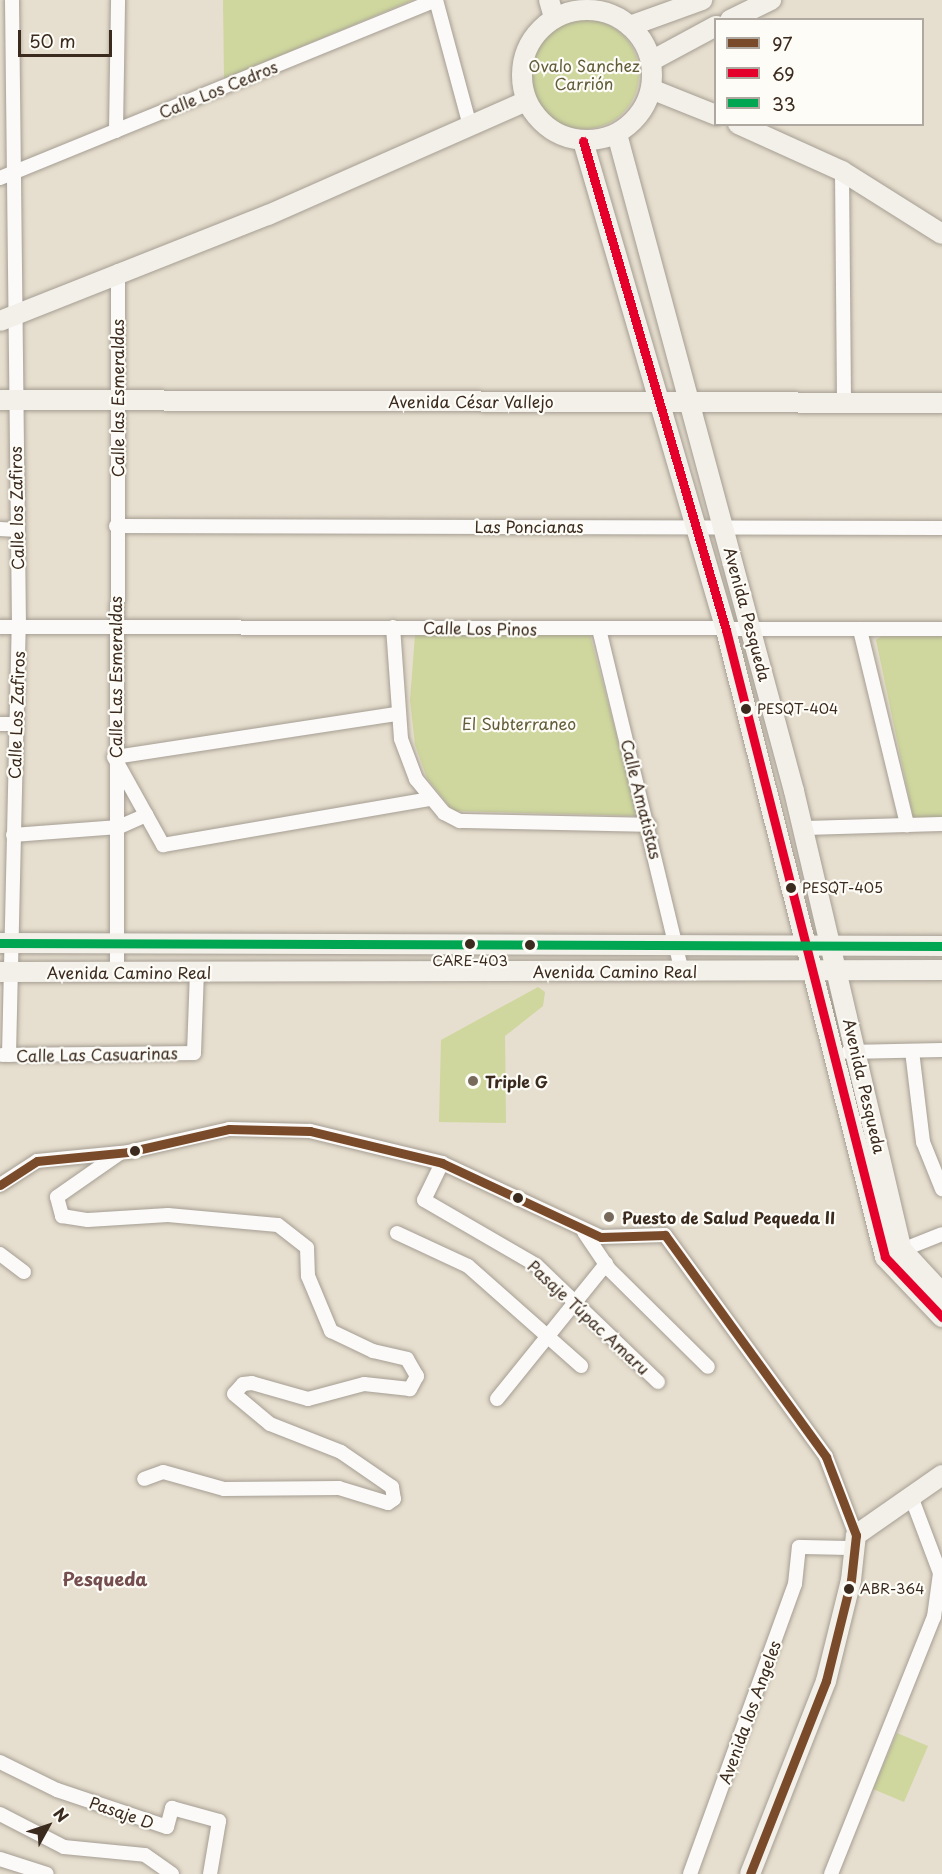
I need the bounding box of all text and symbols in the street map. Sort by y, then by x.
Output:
scale bar [21,18,116,56]
legend [714,18,924,126]
text: 50 m [29,27,76,54]
text: 97 [772,30,792,57]
park label: Ovalo Sanchez Carrión [528,55,640,93]
street label: Calle Los Cedros [155,56,281,122]
text: 69 [772,60,795,87]
text: 33 [772,90,796,117]
street label: Calle las Esmeraldas [107,319,127,477]
street label: Avenida César Vallejo [388,391,554,411]
street label: Calle los Zafiros [5,446,27,570]
street label: Las Poncianas [474,516,584,536]
street label: Avenida Pesqueda [721,545,775,683]
street label: Calle Las Esmeraldas [105,595,125,759]
street label: Calle Los Pinos [422,617,538,639]
street label: Calle Los Zafiros [4,650,28,780]
place label: PESQT-404 [757,701,838,717]
marker: PESQT-404 [740,703,752,715]
park label: El Subterraneo [461,713,577,733]
street label: Calle Amatistas [618,737,666,861]
place label: PESQT-405 [802,880,883,896]
marker: PESQT-405 [785,882,797,894]
marker: CARE-403 [464,938,476,950]
unlabelled marker [524,939,536,951]
place label: CARE-403 [432,953,508,969]
street label: Avenida Camino Real [533,961,697,981]
street label: Avenida Camino Real [47,962,211,982]
street label: Avenida Pesqueda [840,1017,890,1155]
street label: Calle Las Casuarinas [16,1043,178,1065]
place label: Triple G [485,1071,549,1091]
marker: Triple G [466,1074,480,1088]
unlabelled marker [129,1145,141,1157]
unlabelled marker [512,1192,524,1204]
place label: Puesto de Salud Pequeda II [622,1207,838,1227]
marker: Puesto de Salud Pequeda II [600,1208,618,1226]
street label: Pasaje Túpac Amaru [524,1256,654,1378]
district label: Pesqueda [62,1568,148,1590]
place label: ABR-364 [860,1581,924,1597]
marker: ABR-364 [843,1583,855,1595]
street label: Avenida los Angeles [714,1637,784,1787]
street label: Pasaje D [87,1792,157,1832]
north arrow [18,1796,78,1856]
text: N [49,1802,75,1827]

